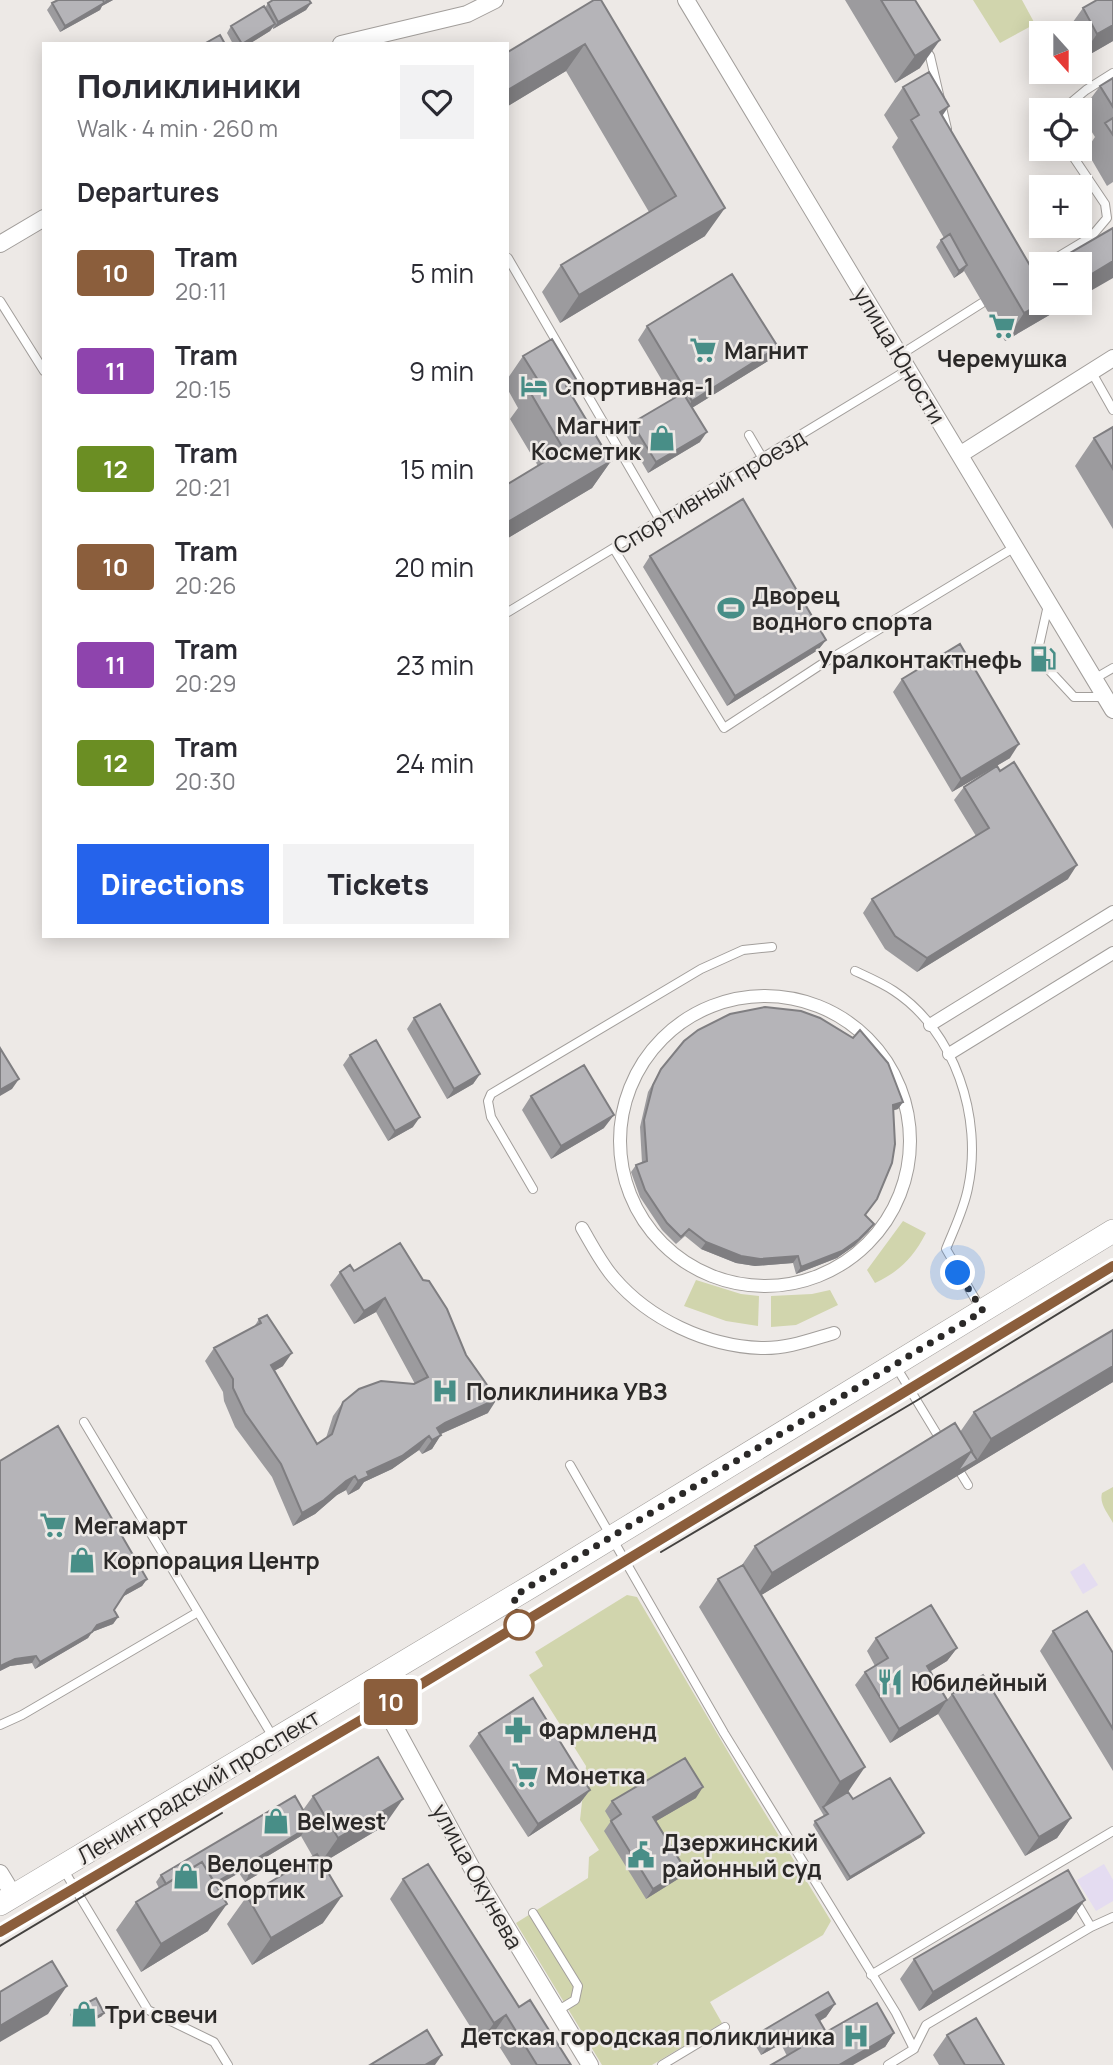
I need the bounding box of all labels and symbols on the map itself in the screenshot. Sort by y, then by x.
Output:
north arrow [1029,21,1092,84]
street label: улица Юности [846,280,954,430]
supermarket icon: Черемушка [987,311,1017,341]
place label: Магнит [724,334,808,366]
supermarket icon: Магнит [688,335,718,365]
place label: Черемушка [937,342,1067,374]
place label: Спортивная-1 [555,370,714,402]
hotel icon: Спортивная-1 [519,371,549,401]
place label: Магнит Косметик [531,409,642,467]
street label: Спортивный проезд [607,421,811,561]
shop icon: Магнит Косметик [647,423,677,453]
place label: Дворец водного спорта [752,579,933,637]
sports icon: Дворец водного спорта [716,593,746,623]
place label: Уралконтактнефь [818,643,1022,675]
fuel station icon: Уралконтактнефь [1028,644,1058,674]
your location [940,1255,975,1290]
place label: Поликлиника УВЗ [466,1375,667,1407]
hospital icon: Поликлиника УВЗ [430,1376,460,1406]
place label: Мегамарт [74,1509,188,1541]
supermarket icon: Мегамарт [38,1510,68,1540]
place label: Корпорация Центр [103,1544,320,1576]
shop icon: Корпорация Центр [67,1545,97,1575]
unlabelled marker [504,1610,534,1640]
place label: Юбилейный [911,1666,1048,1698]
restaurant icon: Юбилейный [875,1667,905,1697]
line badge: 10 [360,1679,422,1725]
street label: Ленинградский проспект [71,1700,326,1871]
place label: Фармленд [539,1714,657,1746]
pharmacy icon: Фармленд [503,1715,533,1745]
place label: Монетка [546,1759,646,1791]
supermarket icon: Монетка [510,1760,540,1790]
street label: улица Окунева [425,1797,531,1955]
place label: Belwest [297,1805,386,1837]
shop icon: Belwest [261,1806,291,1836]
place label: Дзержинский районный суд [662,1826,822,1884]
public building icon: Дзержинский районный суд [626,1840,656,1870]
place label: Велоцентр Спортик [207,1847,333,1905]
shop icon: Велоцентр Спортик [171,1861,201,1891]
place label: Три свечи [105,1998,218,2030]
shop icon: Три свечи [69,1999,99,2029]
place label: Детская городская поликлиника [460,2020,835,2052]
hospital icon: Детская городская поликлиника [841,2021,871,2051]

